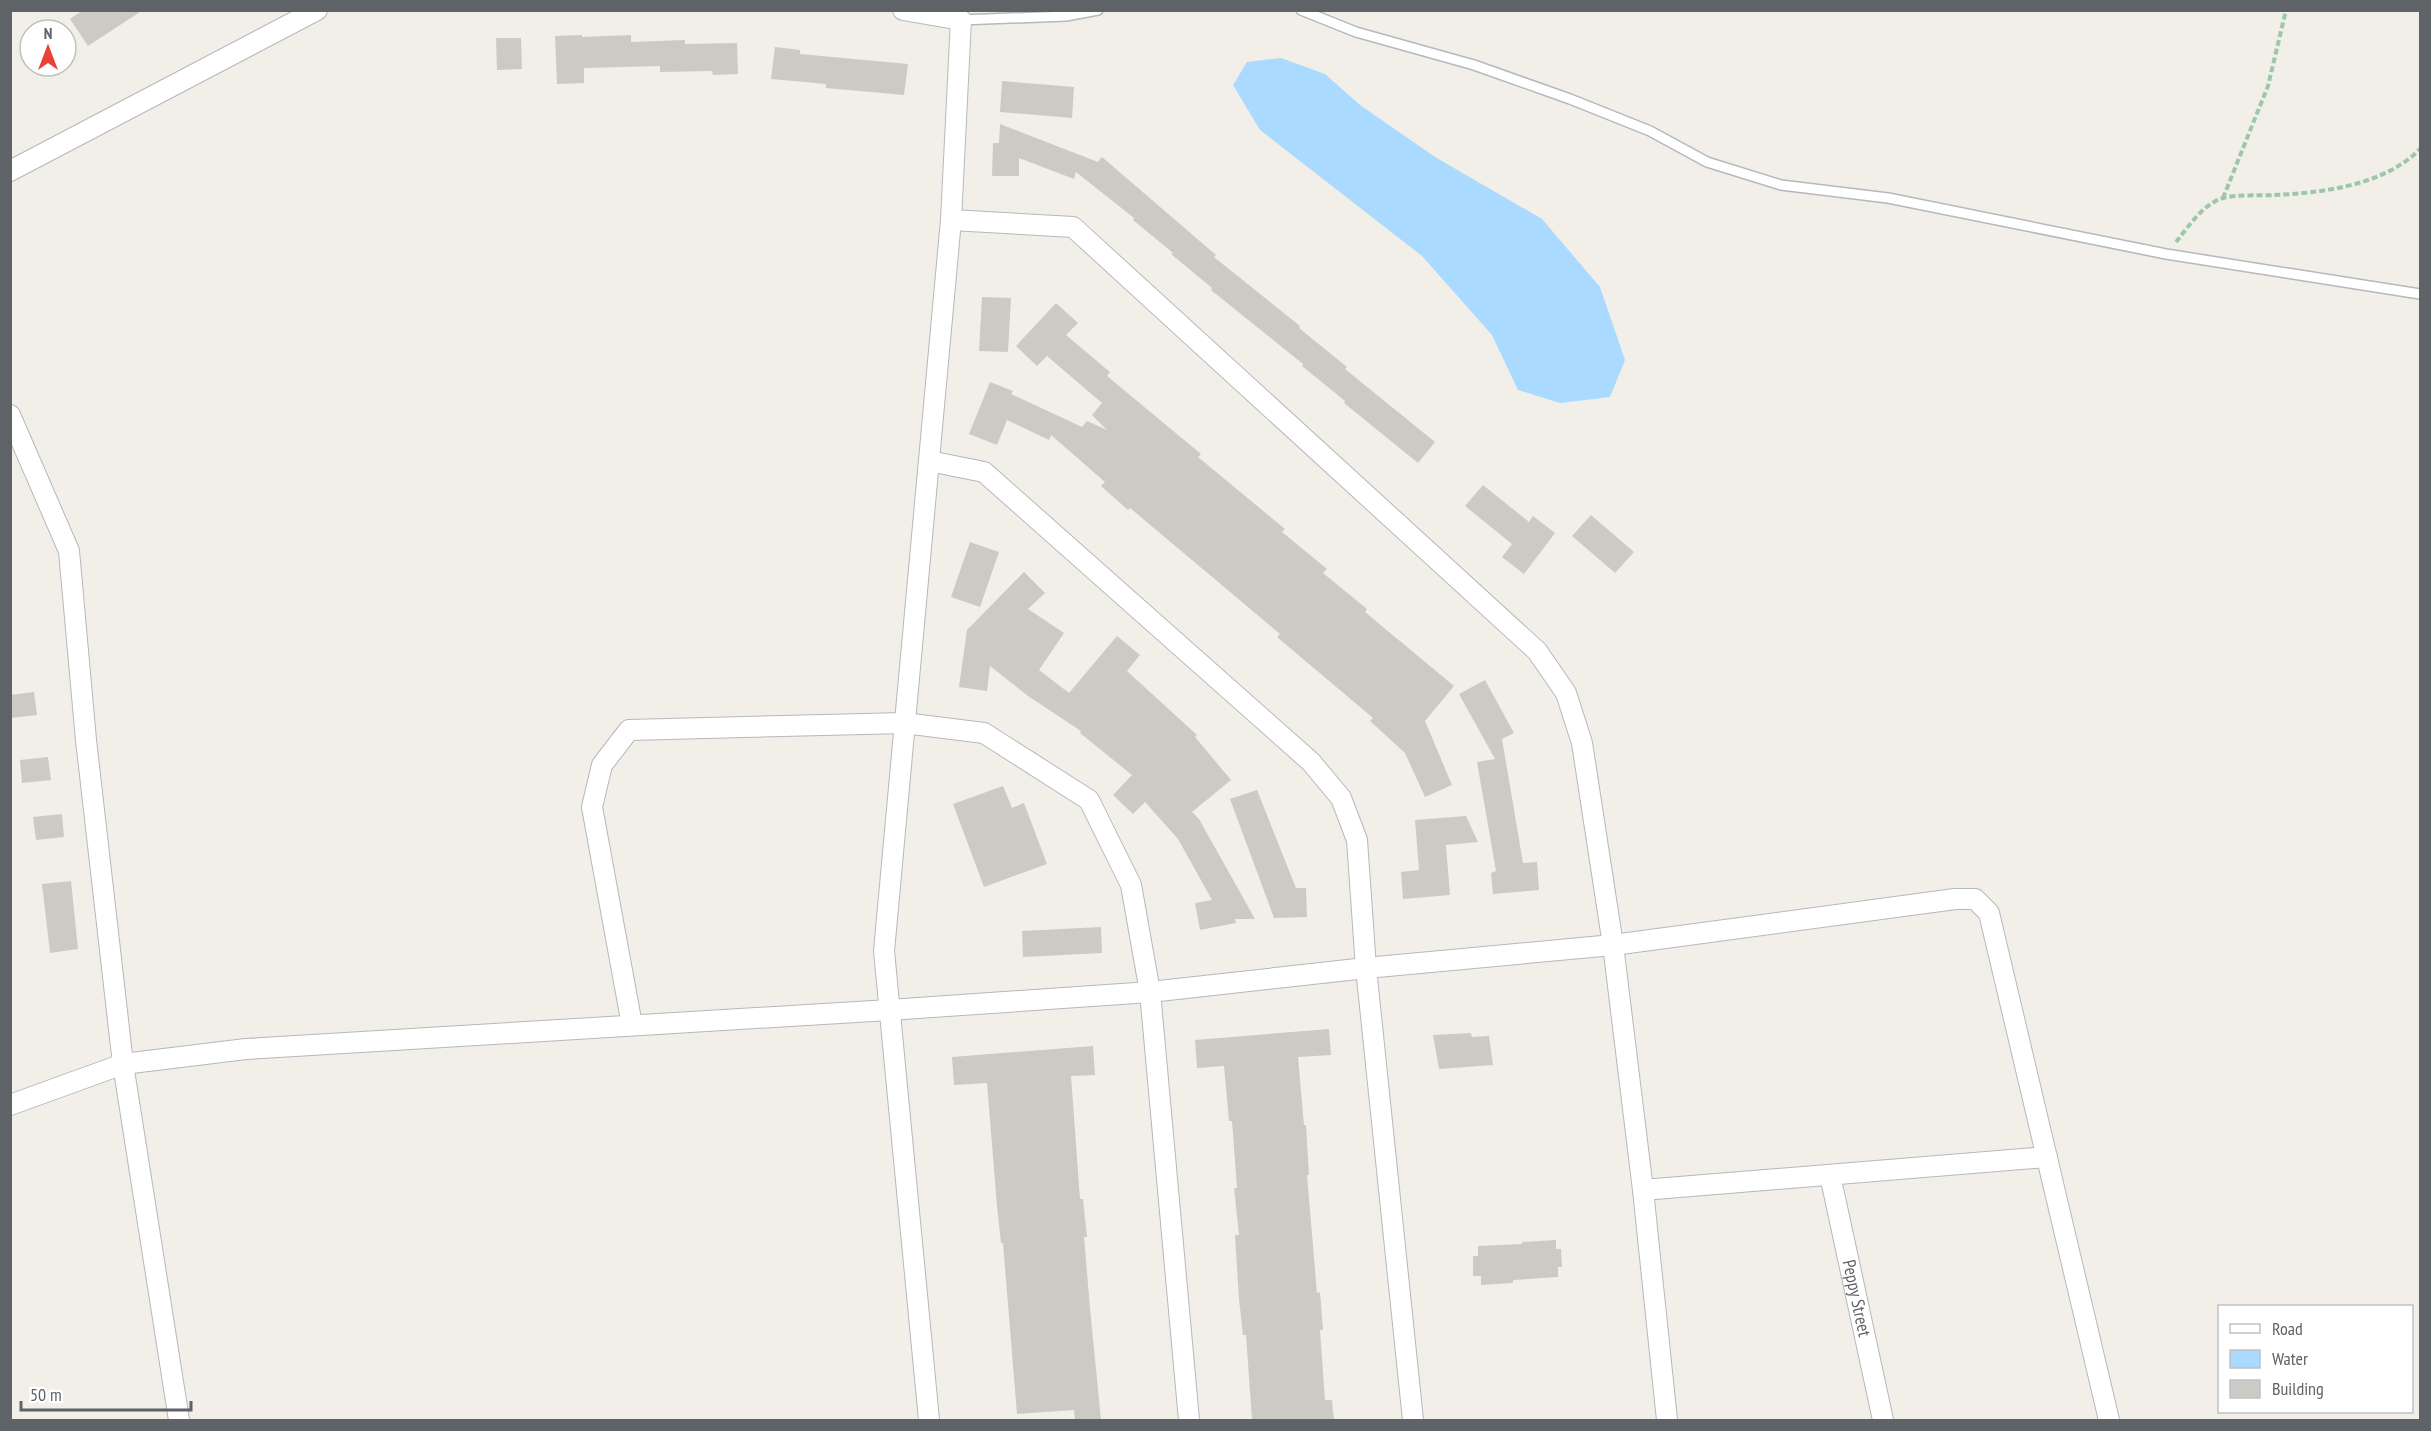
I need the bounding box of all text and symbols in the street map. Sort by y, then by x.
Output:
north arrow [18,18,78,78]
text: N [44,23,52,43]
street label: Peppy Street [1838,1258,1877,1339]
legend [2218,1305,2413,1413]
text: Road [2272,1317,2303,1340]
text: Water [2272,1347,2308,1370]
scale bar [21,1374,190,1412]
text: Building [2272,1377,2324,1400]
text: 50 m [30,1383,62,1406]

